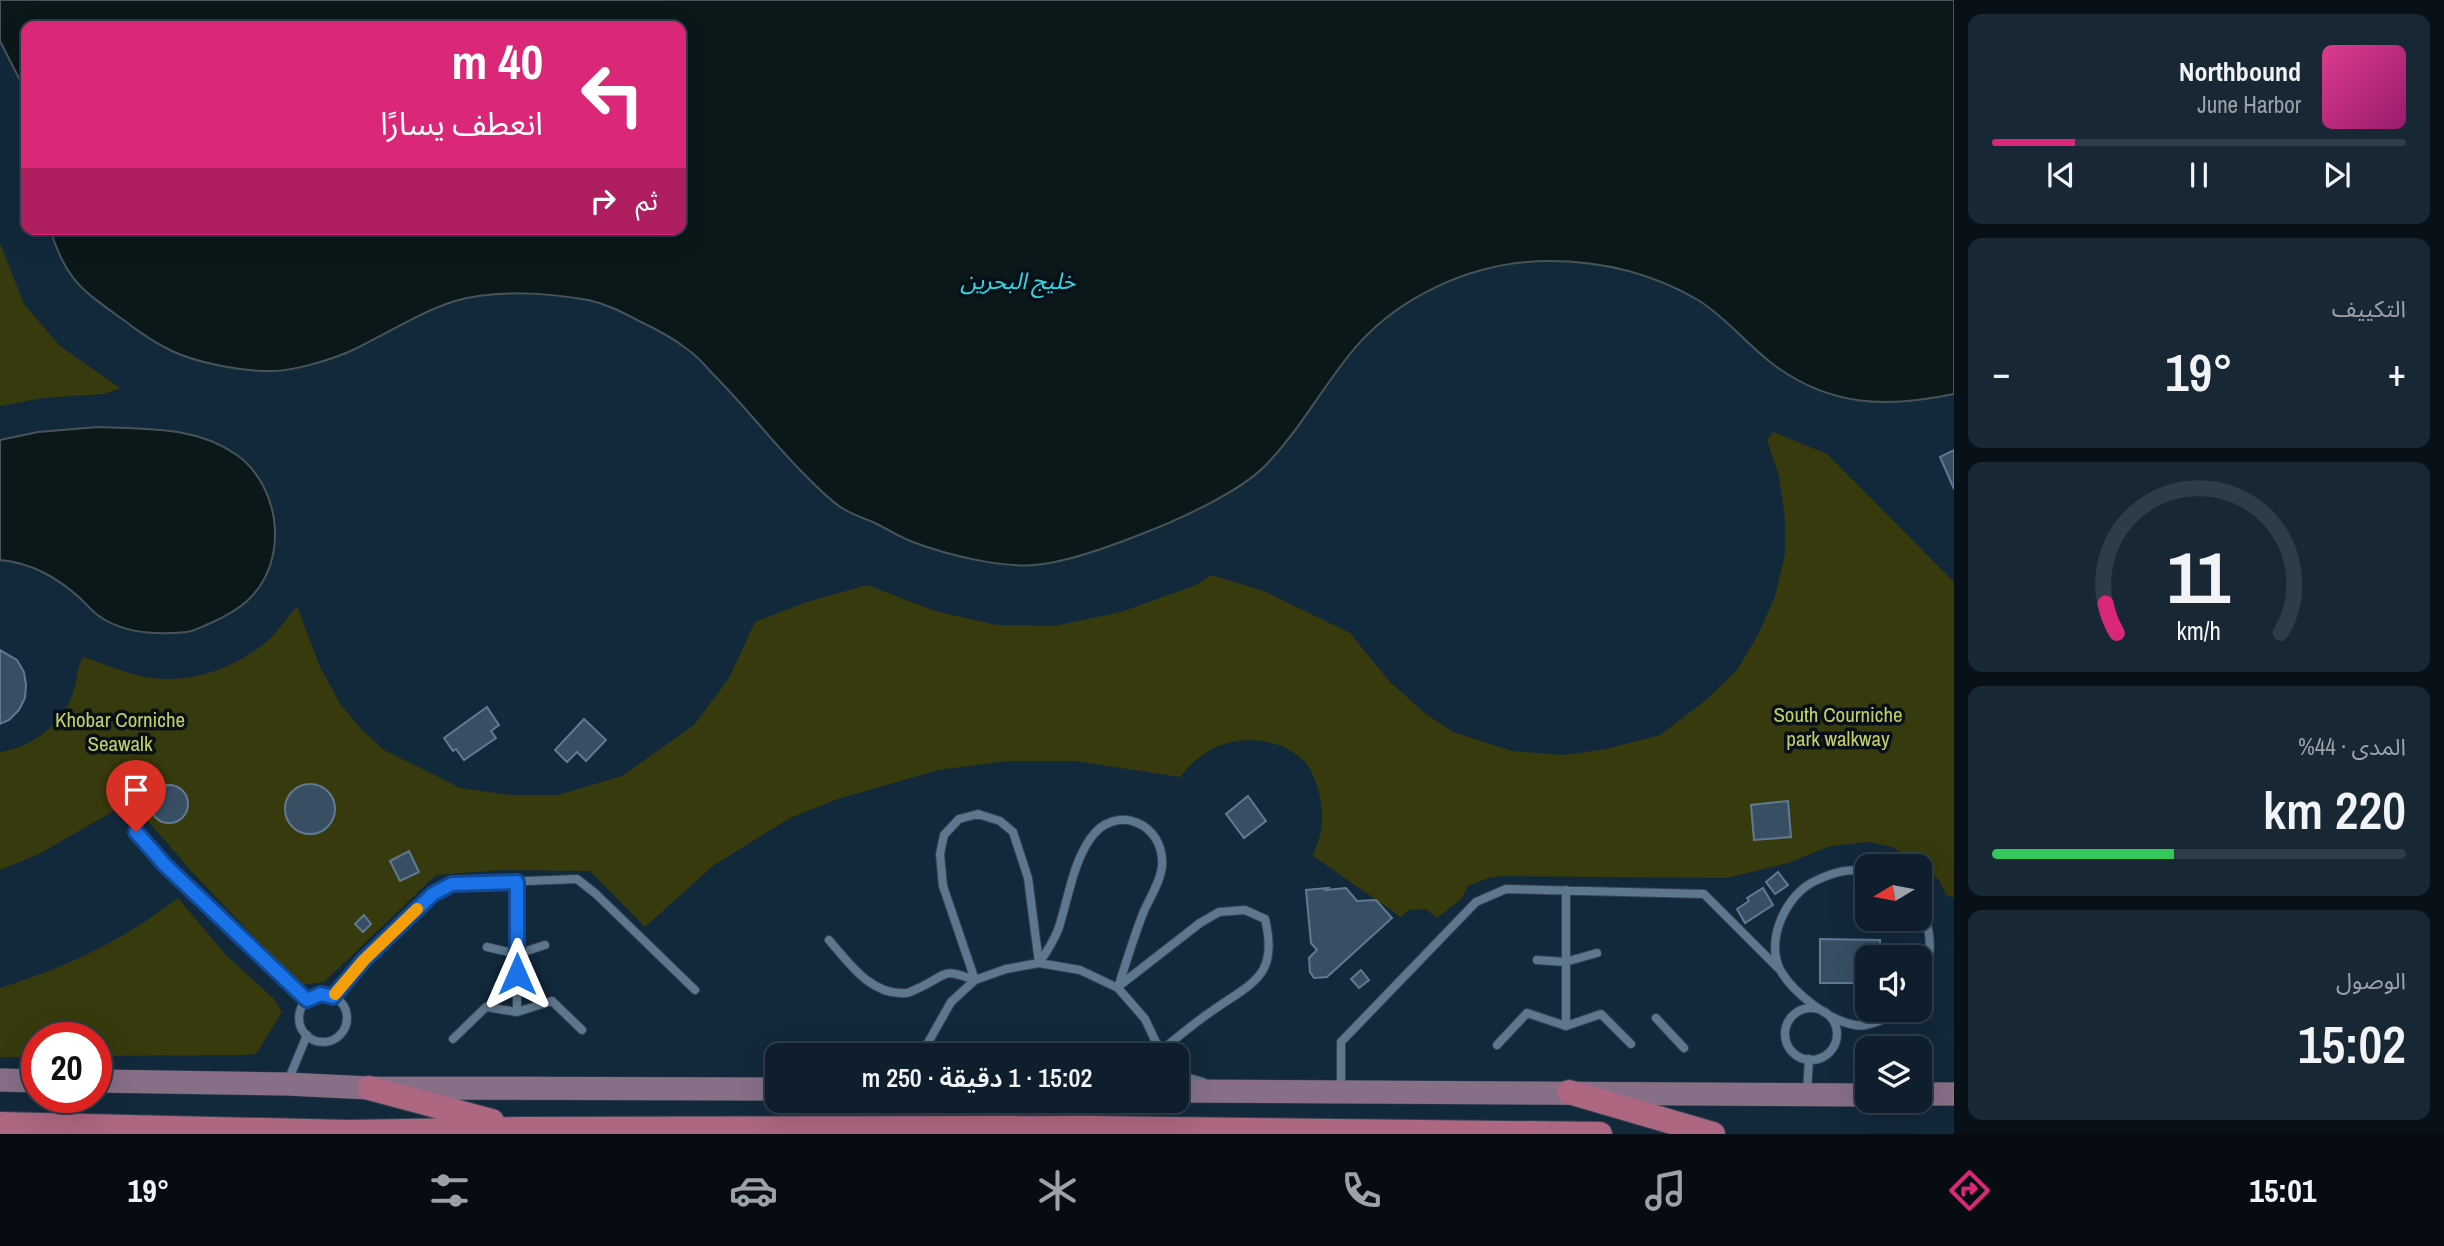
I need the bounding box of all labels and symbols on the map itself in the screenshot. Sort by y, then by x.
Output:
water label: خليج البحرين [960,265,1076,299]
park label: South Courniche park walkway [1773,700,1903,753]
park label: Khobar Corniche Seawalk [55,705,185,758]
pin [106,760,166,832]
north arrow [1855,854,1932,931]
position arrow [480,937,554,1011]
speed limit sign: 20 [21,1022,112,1113]

